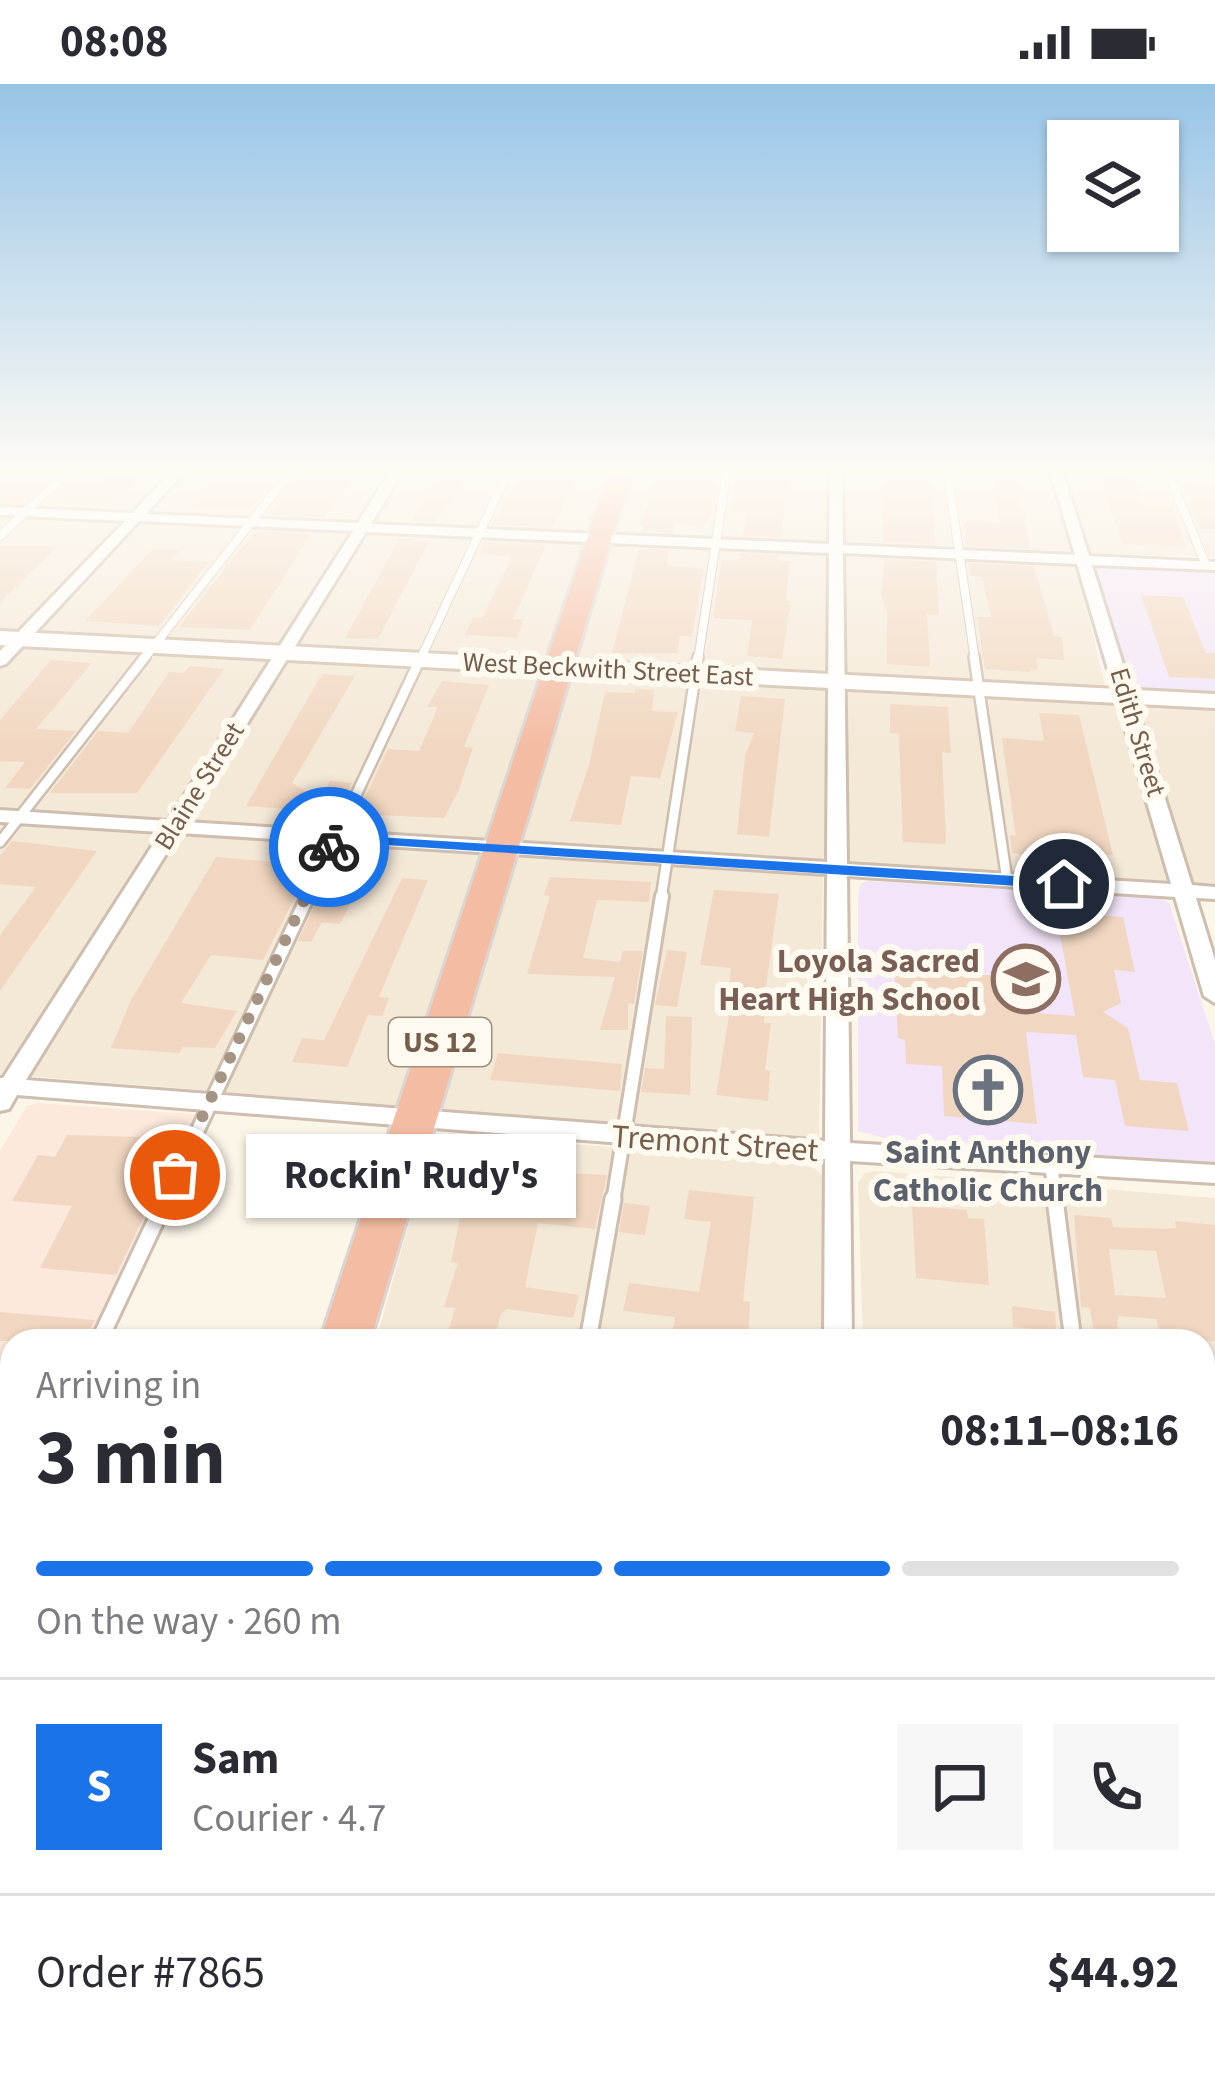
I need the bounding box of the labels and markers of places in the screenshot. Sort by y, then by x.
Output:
pin [1013,833,1115,935]
place label: Loyola Sacred Heart High School [718,938,981,1023]
school or university icon: Loyola Sacred Heart High School [991,944,1061,1014]
church icon: Saint Anthony Catholic Church [953,1055,1023,1125]
pin [124,1124,226,1226]
place label: Saint Anthony Catholic Church [873,1129,1103,1214]
callout: Rockin' Rudy's [247,1133,577,1217]

